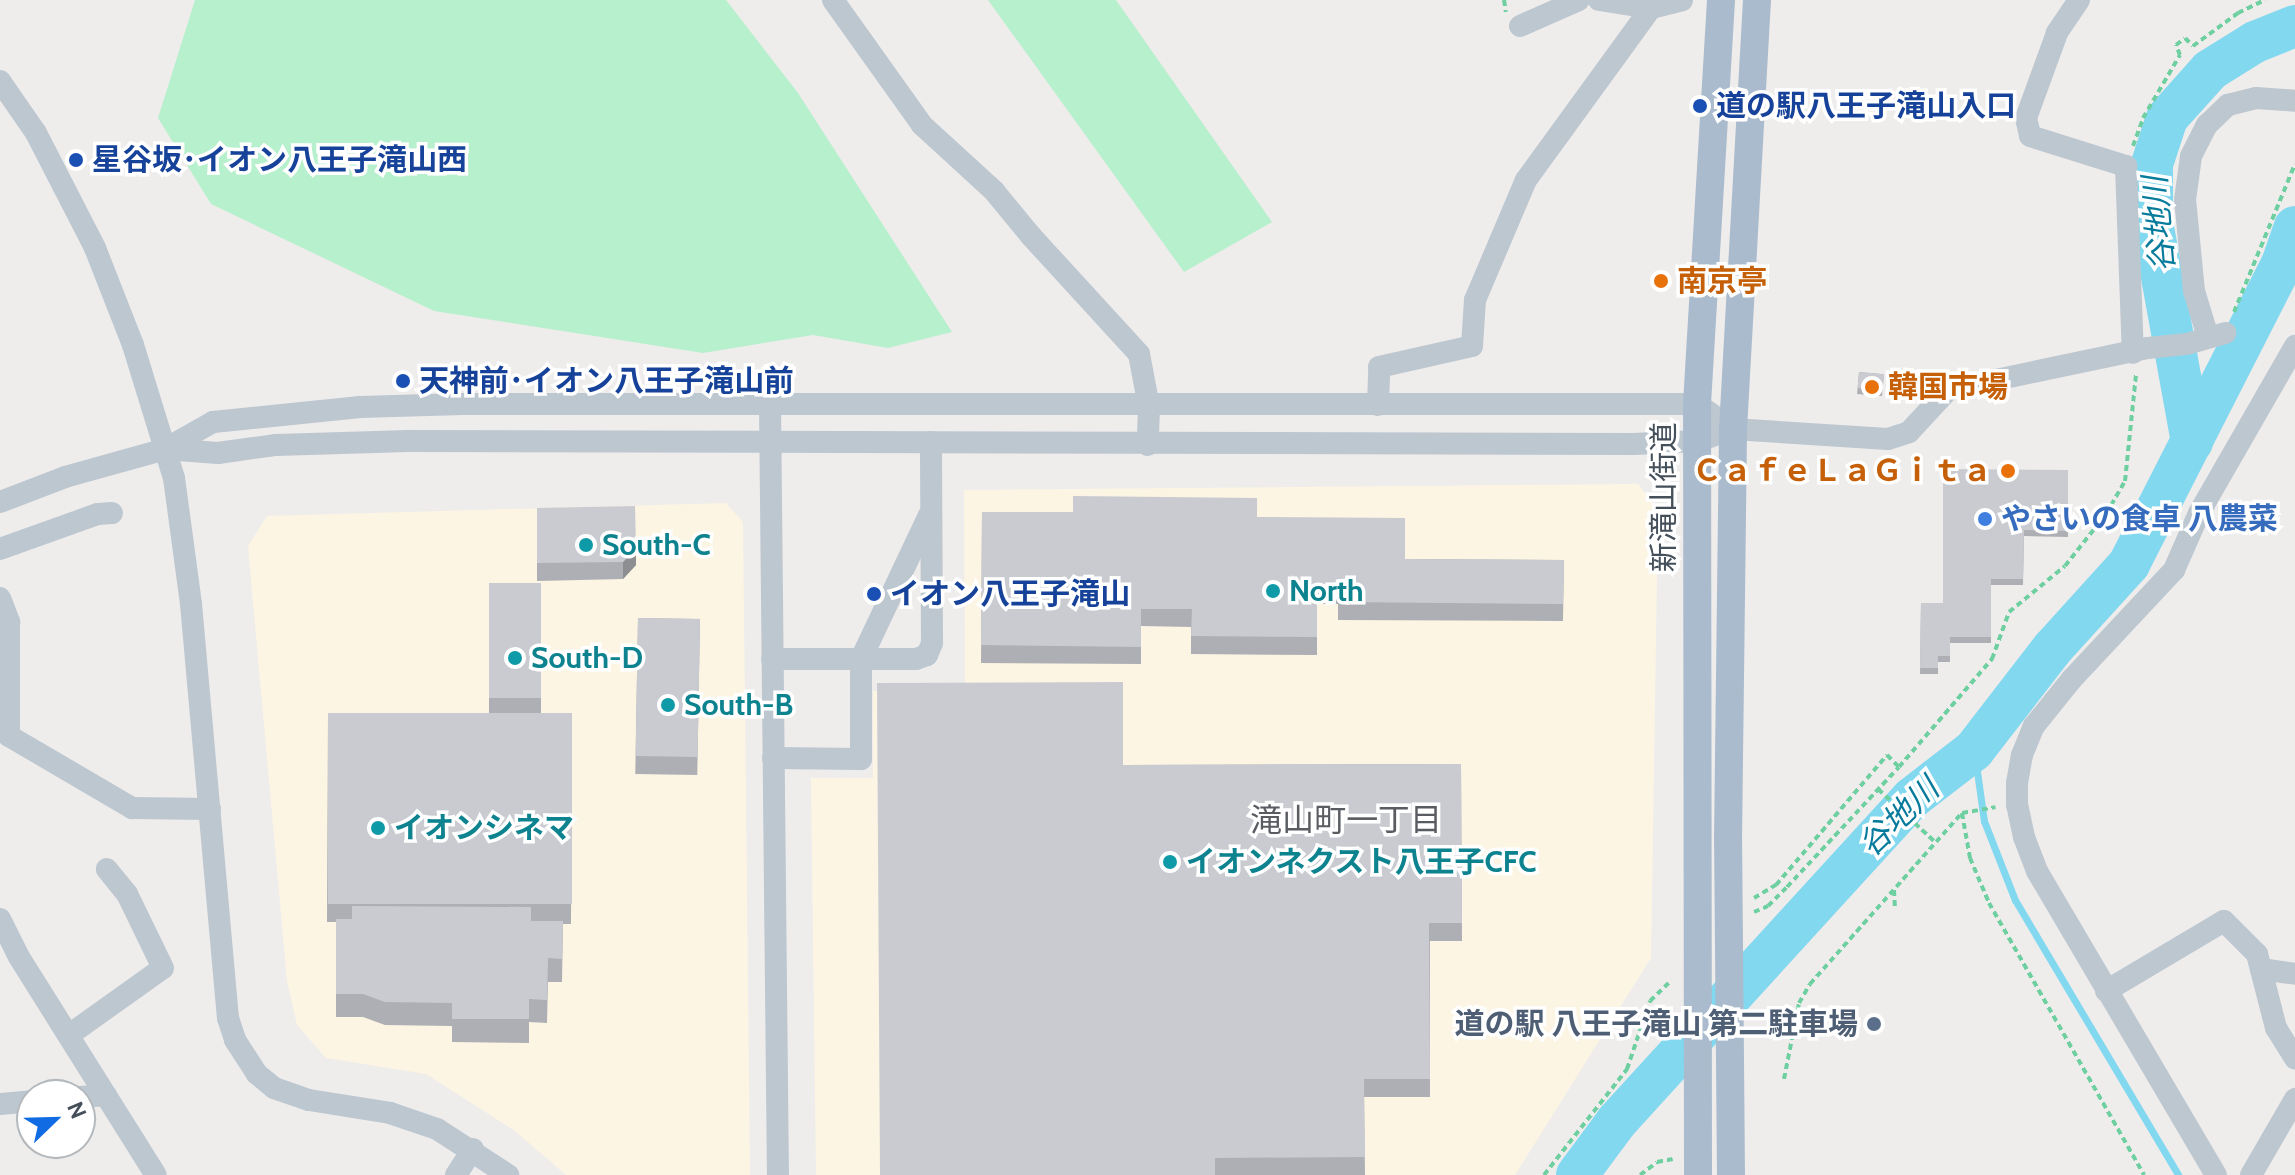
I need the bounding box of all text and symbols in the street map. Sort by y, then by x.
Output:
place label: 道の駅八王子滝山入口 [1716,88,2016,124]
marker: 道の駅八王子滝山入口 [1691,97,1709,115]
place label: 星谷坂･イオン八王子滝山西 [92,142,467,178]
marker: 星谷坂･イオン八王子滝山西 [67,151,85,169]
water label: 谷地川 [2136,175,2182,273]
place label: 南京亭 [1677,263,1767,299]
marker: 南京亭 [1652,272,1670,290]
place label: 天神前･イオン八王子滝山前 [419,363,794,399]
place label: 韓国市場 [1888,369,2008,405]
marker: 天神前･イオン八王子滝山前 [394,372,412,390]
marker: 韓国市場 [1863,378,1881,396]
street label: 新滝山街道 [1646,422,1682,572]
place label: ＣａｆｅＬａＧｉｔａ [1692,453,1992,489]
marker: ＣａｆｅＬａＧｉｔａ [1999,462,2017,480]
place label: やさいの食卓 八農菜 [2001,501,2278,537]
marker: やさいの食卓 八農菜 [1976,510,1994,528]
place label: South-C [602,527,711,563]
marker: South-C [577,536,595,554]
place label: North [1289,573,1364,609]
place label: イオン八王子滝山 [890,576,1130,612]
marker: North [1264,582,1282,600]
marker: イオン八王子滝山 [865,585,883,603]
place label: South-D [531,640,643,676]
marker: South-D [506,649,524,667]
place label: South-B [684,687,793,723]
marker: South-B [659,696,677,714]
water label: 谷地川 [1851,770,1947,864]
district label: 滝山町一丁目 [1250,801,1442,839]
place label: イオンシネマ [394,810,574,846]
marker: イオンシネマ [369,819,387,837]
place label: イオンネクスト八王子CFC [1186,844,1538,880]
marker: イオンネクスト八王子CFC [1161,853,1179,871]
place label: 道の駅 八王子滝山 第二駐車場 [1455,1006,1858,1042]
marker: 道の駅 八王子滝山 第二駐車場 [1865,1015,1883,1033]
north arrow [16,1079,96,1159]
text: N [61,1098,92,1123]

